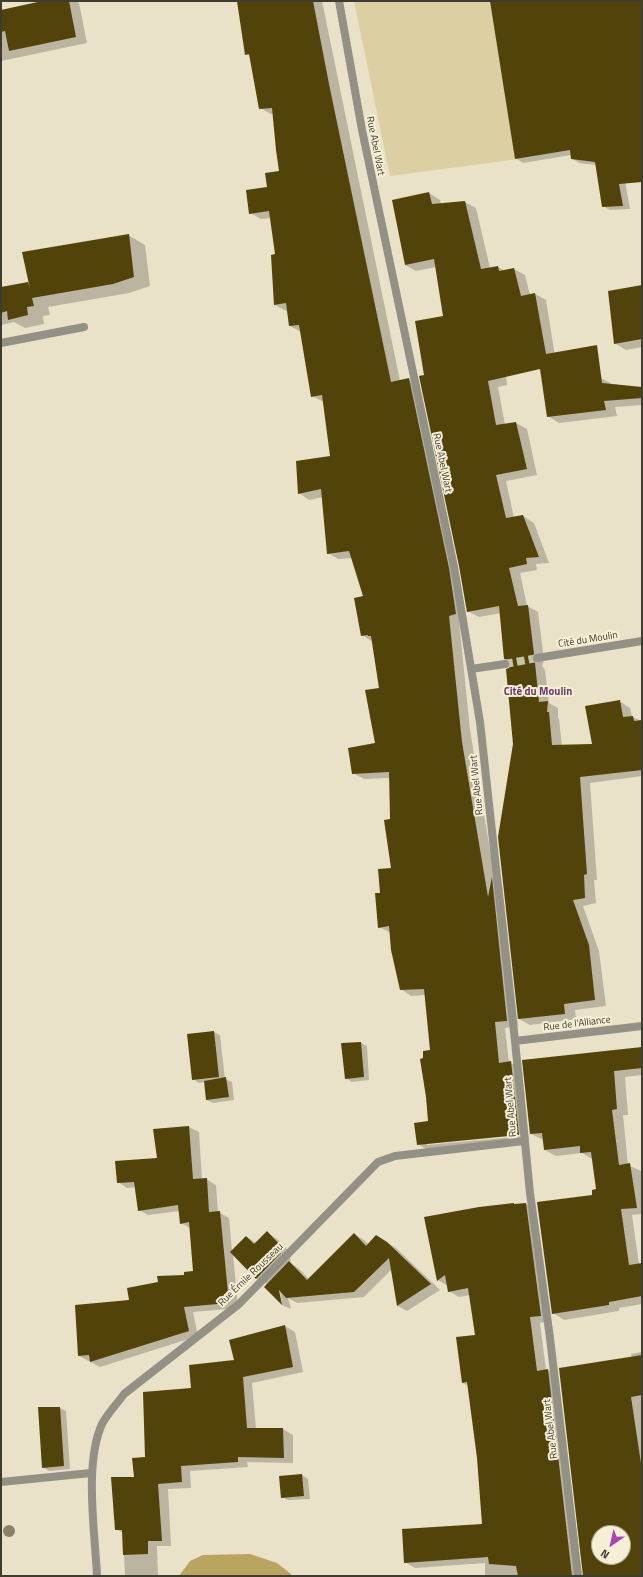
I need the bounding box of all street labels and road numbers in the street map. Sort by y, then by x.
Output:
street label: Rue Abel Wart [363,115,387,177]
street label: Rue Abel Wart [430,432,454,494]
street label: Cité du Moulin [557,629,619,651]
street label: Rue Abel Wart [468,754,486,816]
street label: Rue de l'Alliance [543,1014,611,1034]
street label: Rue Abel Wart [502,1077,520,1137]
street label: Rue Émile Rousseau [216,1241,286,1309]
street label: Rue Abel Wart [541,1398,561,1460]

